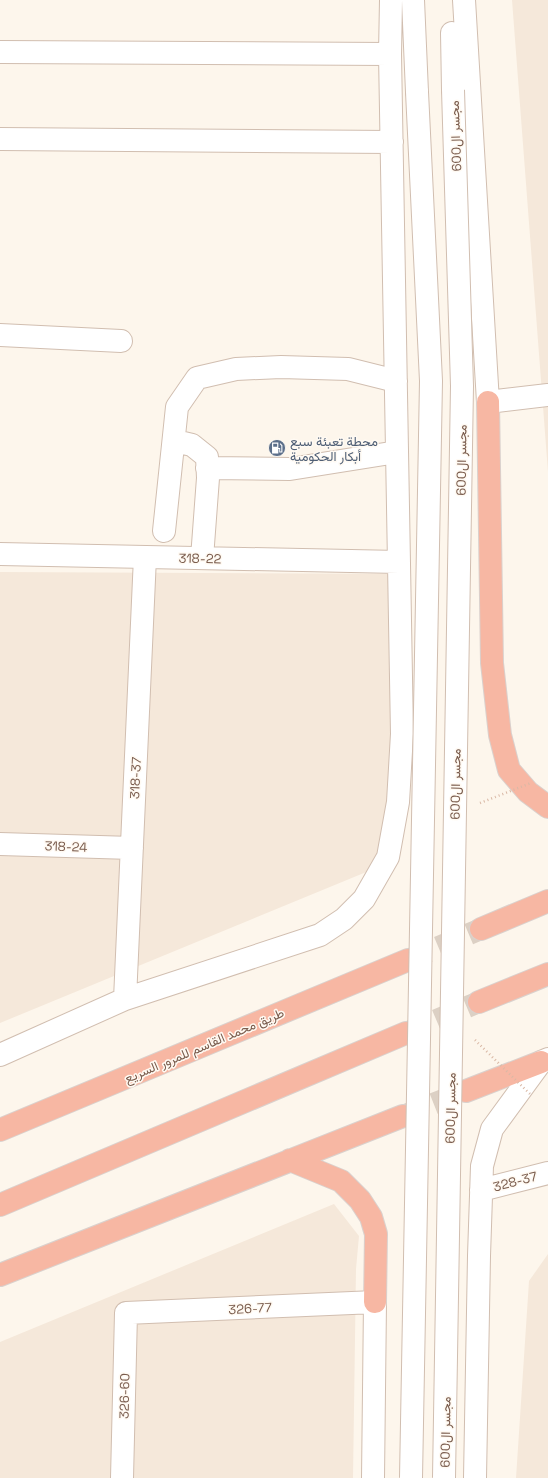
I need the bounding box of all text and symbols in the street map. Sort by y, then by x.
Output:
street label: مجسر ال600 [446,100,465,172]
street label: مجسر ال600 [452,424,471,496]
place label: محطة تعبئة سبع أبكار الحكومية [290,433,378,465]
fuel station icon: محطة تعبئة سبع أبكار الحكومية [267,438,287,458]
street label: 318-22 [178,550,222,567]
street label: مجسر ال600 [446,748,465,820]
street label: 318-37 [126,756,145,800]
street label: 318-24 [44,837,88,856]
street label: طريق محمد القاسم للمرور السريع [122,1004,287,1088]
street label: مجسر ال600 [441,1072,460,1144]
street label: 328-37 [491,1167,539,1196]
street label: 326-77 [228,1299,272,1318]
street label: 326-60 [116,1373,133,1419]
street label: مجسر ال600 [436,1396,455,1468]

